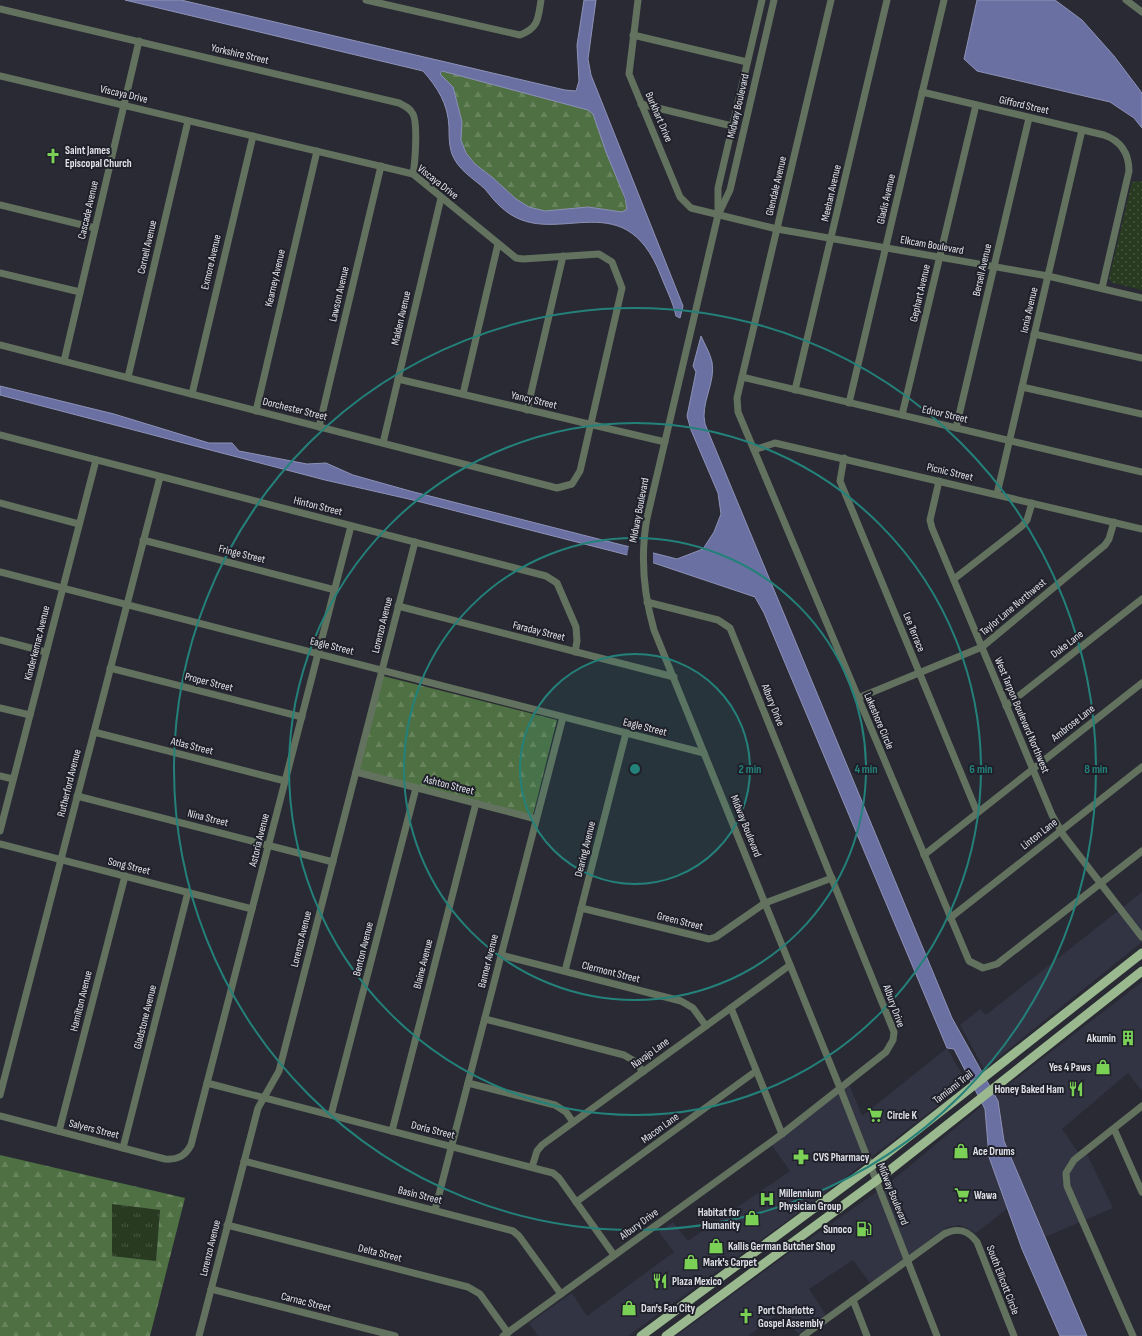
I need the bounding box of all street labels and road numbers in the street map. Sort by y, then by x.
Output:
street label: Yorkshire Street [210,41,271,67]
street label: Midway Boulevard [724,72,752,139]
street label: Viscaya Drive [99,82,149,106]
street label: Burkhart Drive [643,90,675,144]
street label: Gifford Street [998,93,1051,117]
street label: Glendale Avenue [763,155,789,217]
street label: Viscaya Drive [415,162,461,202]
street label: Meehan Avenue [818,163,844,223]
street label: Gladis Avenue [874,173,898,225]
street label: Cascade Avenue [75,180,101,240]
street label: Cornell Avenue [134,219,160,275]
street label: Exmore Avenue [198,233,224,291]
street label: Elkcam Boulevard [899,233,965,257]
street label: Bersell Avenue [970,243,994,297]
street label: Kearney Avenue [262,248,288,308]
street label: Gephart Avenue [907,263,933,323]
street label: Lawson Avenue [326,265,352,323]
street label: Ionia Avenue [1017,286,1041,334]
street label: Malden Avenue [388,290,414,346]
street label: Yancy Street [510,388,559,412]
street label: Dorchester Street [261,395,329,423]
street label: Ednor Street [921,402,970,426]
street label: Picnic Street [926,460,975,484]
street label: Midway Boulevard [626,476,652,543]
street label: Hinton Street [292,494,344,519]
street label: Fringe Street [217,542,267,566]
street label: Taylor Lane Northwest [977,575,1049,638]
street label: Lorenzo Avenue [369,595,395,655]
street label: Kinderkemac Avenue [21,604,53,682]
street label: Lee Terrace [900,610,928,654]
street label: Faraday Street [512,618,567,644]
street label: Duke Lane [1048,627,1086,661]
street label: Eagle Street [309,634,356,658]
street label: West Tarpon Boulevard Northwest [992,655,1053,775]
street label: Proper Street [184,670,235,694]
street label: Albury Drive [758,681,787,728]
street label: Lakeshore Circle [861,691,897,751]
street label: Ambrose Lane [1048,702,1097,745]
street label: Eagle Street [622,715,669,739]
street label: Atlas Street [168,734,215,758]
street label: Rutherford Avenue [54,748,84,818]
street label: Ashton Street [422,772,476,798]
street label: Midway Boulevard [728,793,764,859]
street label: Nina Street [186,807,230,829]
street label: Astoria Avenue [246,812,272,869]
street label: Linton Lane [1018,816,1060,852]
street label: Dearing Avenue [572,820,598,878]
street label: Song Street [106,854,152,878]
street label: Lorenzo Avenue [288,909,314,969]
street label: Green Street [656,909,705,933]
street label: Benton Avenue [350,921,376,977]
street label: Banner Avenue [475,933,501,989]
street label: Blaine Avenue [411,938,435,990]
street label: Clermont Street [580,958,642,986]
street label: Hamilton Avenue [67,969,95,1033]
street label: Albury Drive [880,982,908,1029]
street label: Gladstone Avenue [131,983,159,1051]
street label: Navajo Lane [628,1035,672,1071]
street label: Tamiami Trail [930,1067,976,1107]
street label: Macon Lane [639,1110,681,1146]
street label: Salyers Street [67,1116,121,1142]
street label: Doria Street [410,1118,457,1142]
street label: Midway Boulevard [875,1161,911,1227]
street label: Basin Street [397,1183,444,1207]
street label: Albury Drive [616,1206,661,1243]
street label: Lorenzo Avenue [197,1218,223,1278]
street label: Delta Street [357,1241,404,1265]
street label: South Ellicott Circle [984,1244,1022,1316]
street label: Carnac Street [280,1290,333,1315]

